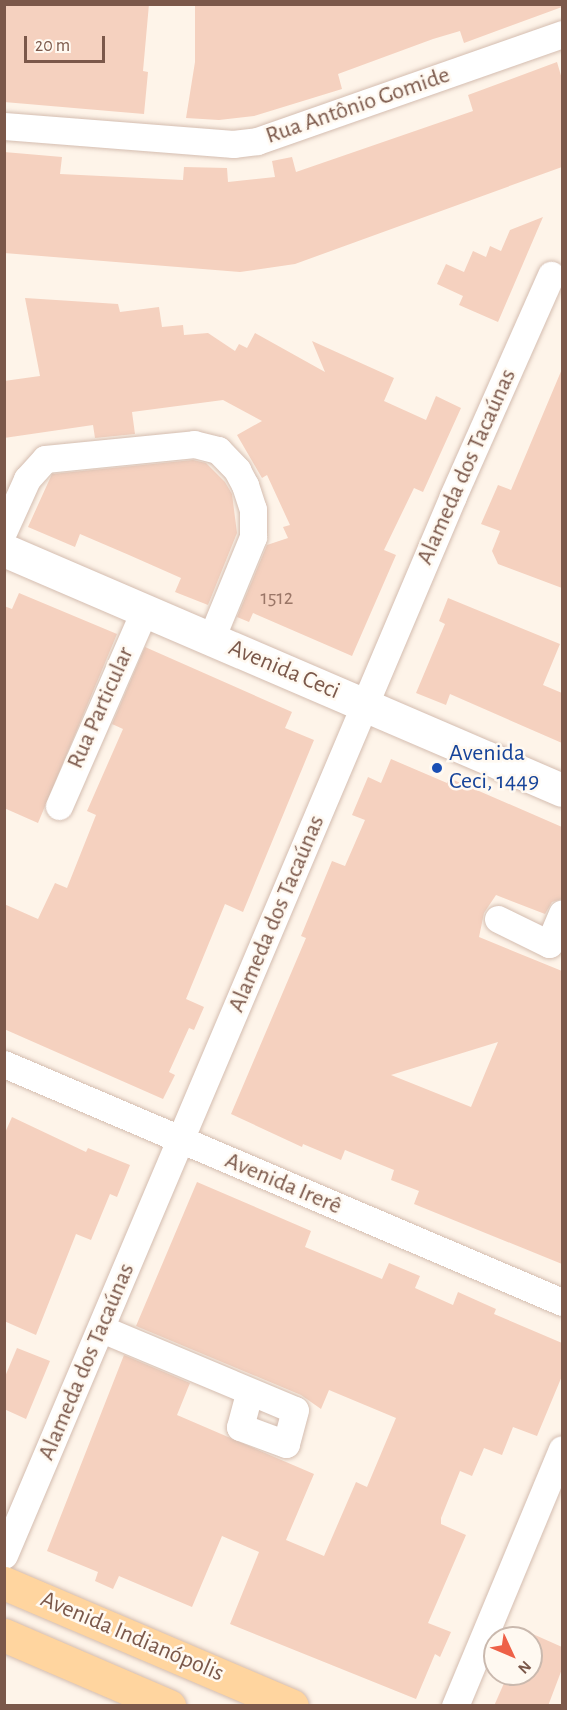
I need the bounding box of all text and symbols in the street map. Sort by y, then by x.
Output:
scale bar [27,24,108,62]
text: 20 m [35,37,70,55]
street label: Rua Antônio Gomide [262,61,454,151]
street label: Alameda dos Tacaúnas [411,365,523,569]
house number: 1512 [261,585,293,611]
street label: Avenida Ceci [224,634,344,706]
street label: Rua Particular [61,643,141,773]
place label: Avenida Ceci, 1449 [449,740,539,796]
marker: Avenida Ceci, 1449 [430,761,444,775]
street label: Alameda dos Tacaúnas [222,811,332,1017]
street label: Avenida Irerê [220,1147,346,1221]
street label: Alameda dos Tacaúnas [32,1259,142,1465]
street label: Avenida Indianópolis [36,1585,228,1689]
north arrow [483,1626,543,1686]
text: N [515,1658,534,1677]

